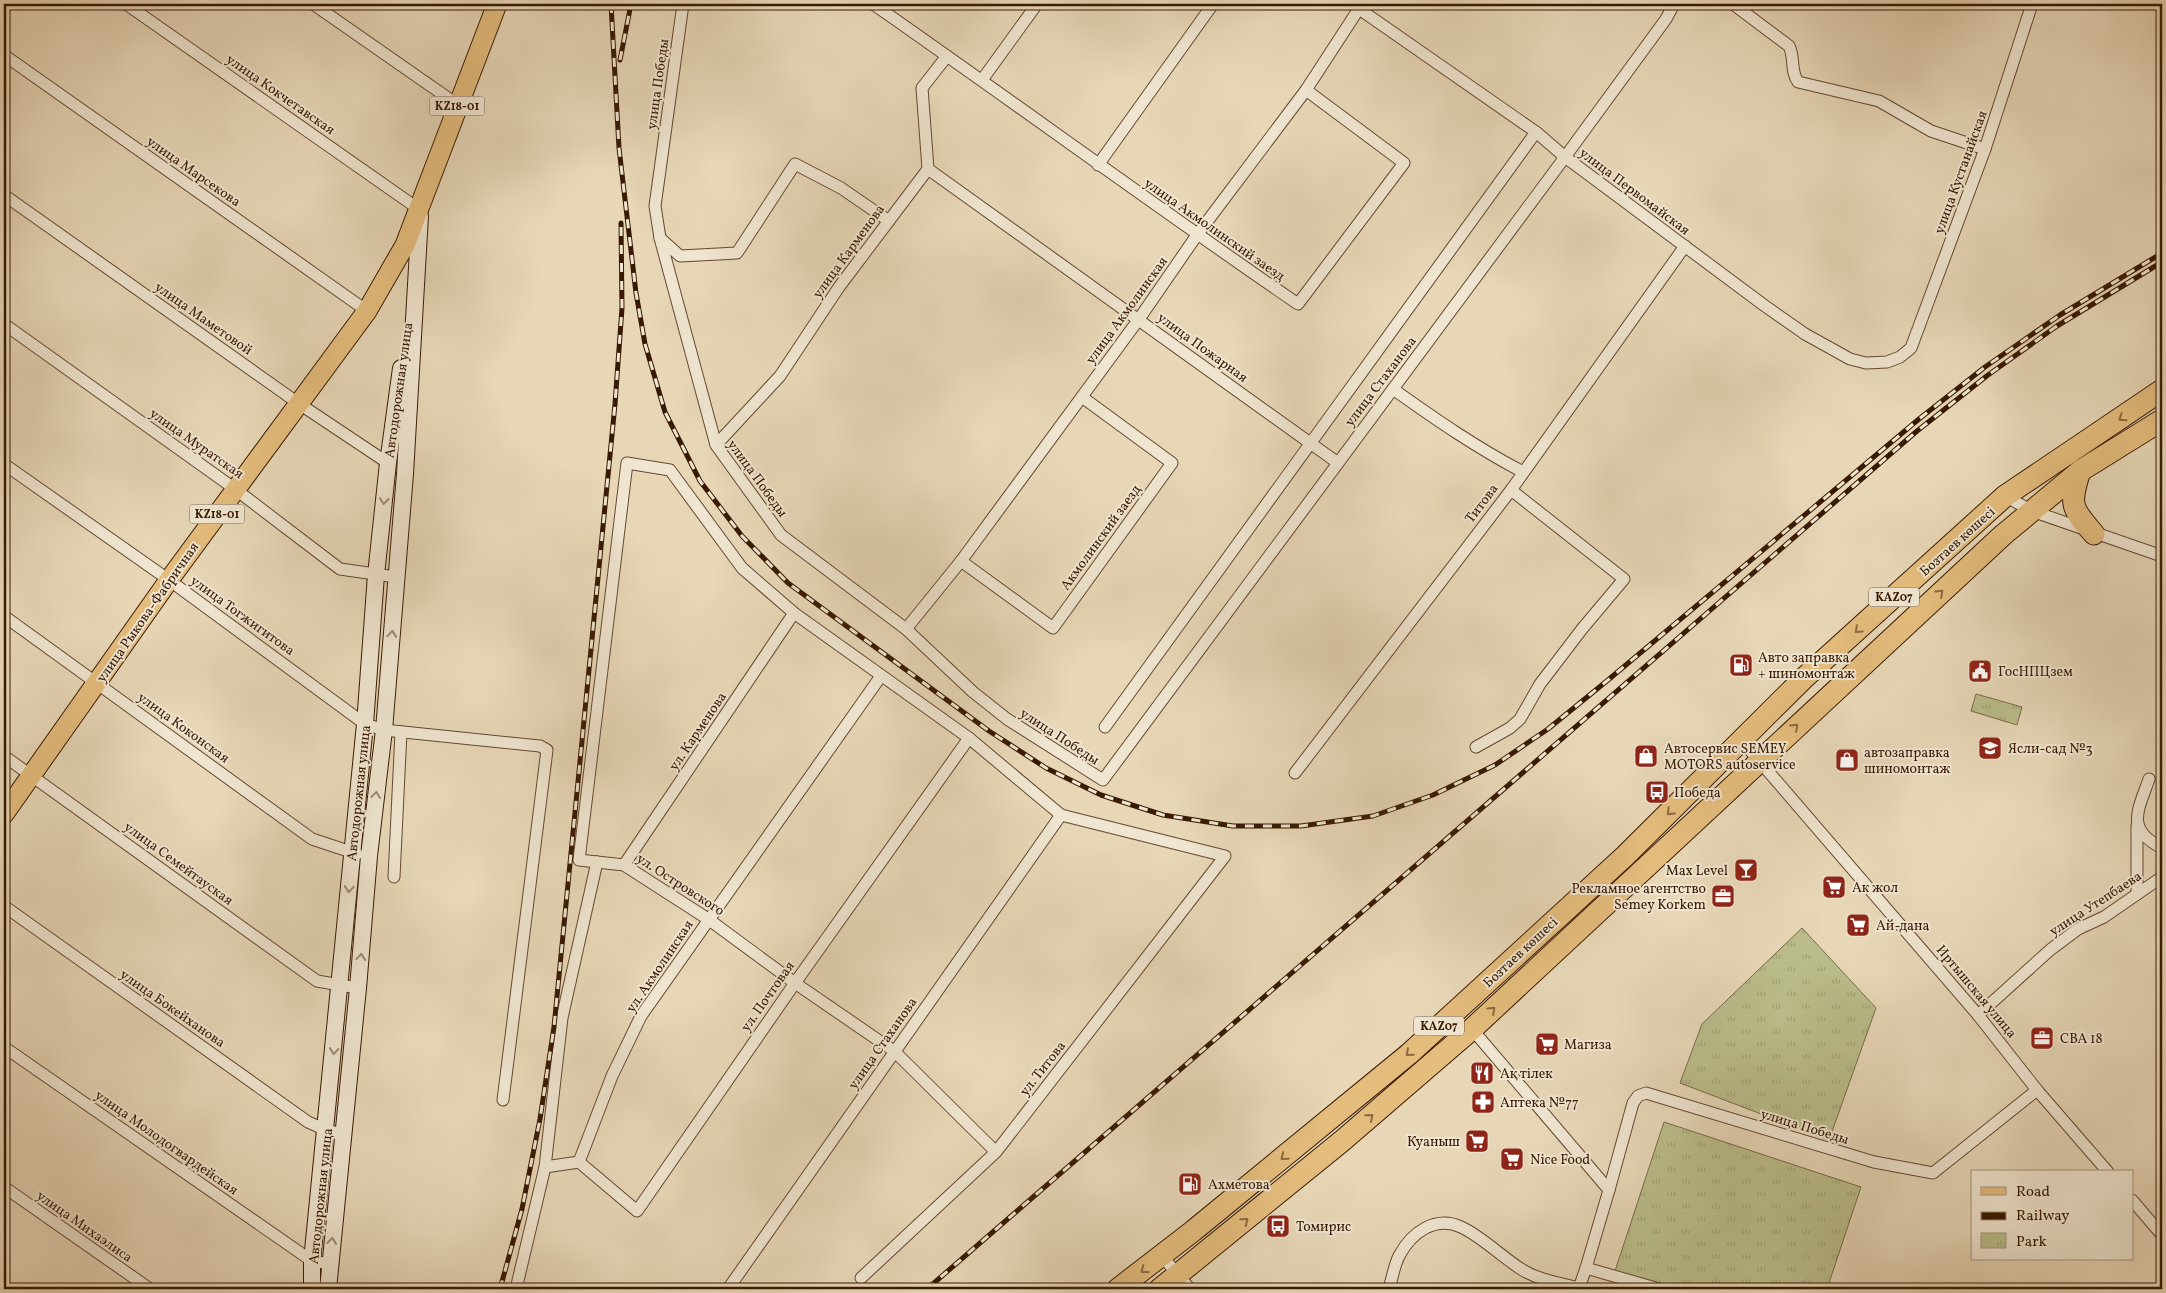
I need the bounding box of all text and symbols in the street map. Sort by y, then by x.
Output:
street label: улица Победы [643,37,674,131]
street label: улица Кокчетавская [222,50,338,140]
road number: KZ18-01 [430,96,484,115]
street label: улица Кустанайская [1930,108,1993,237]
street label: улица Марсекова [142,133,244,212]
street label: улица Первомайская [1575,144,1693,240]
street label: улица Акмолинский заезд [1140,174,1288,286]
street label: улица Карменова [809,201,890,303]
street label: улица Акмолинская [1082,253,1173,369]
street label: улица Маметовой [150,278,256,360]
street label: улица Пожарная [1153,309,1251,388]
street label: Автодорожная улица [381,321,418,459]
street label: улица Стаханова [1341,333,1421,431]
street label: улица Муратская [145,405,247,484]
one-way arrow [2118,411,2127,421]
street label: улица Победы [722,436,791,522]
street label: Титова [1461,480,1503,527]
street label: Акмолинский заезд [1056,481,1146,595]
one-way arrow [379,497,390,505]
street label: Бозтаев көшесі [1916,503,2000,581]
road number: KZ18-01 [190,504,244,524]
street label: улица Рыкова-Фабричная [92,539,204,687]
street label: улица Тогжигитова [186,572,298,661]
road number: KAZ07 [1869,588,1919,606]
one-way arrow [1935,590,1944,599]
one-way arrow [1854,624,1863,633]
one-way arrow [386,629,397,637]
place label: Авто заправка + шиномонтаж [1758,649,1855,684]
fuel station icon: Авто заправка + шиномонтаж [1728,652,1754,678]
public building icon: ГосНПЦзем [1967,658,1993,684]
place label: ГосНПЦзем [1998,663,2073,682]
street label: улица Коконская [133,688,233,768]
street label: ул. Карменова [665,689,732,775]
street label: улица Победы [1016,704,1103,770]
street label: Автодорожная улица [343,724,376,862]
one-way arrow [1790,724,1799,733]
school or university icon: Ясли-сад №3 [1977,735,2003,761]
place label: Автосервис SEMEY MOTORS autoservice [1664,740,1796,775]
place label: Ясли-сад №3 [2008,740,2093,759]
shop icon: Автосервис SEMEY MOTORS autoservice [1633,743,1659,769]
place label: автозаправка шиномонтаж [1864,744,1950,779]
shop icon: автозаправка шиномонтаж [1834,747,1860,773]
bus stop icon: Победа [1644,779,1670,805]
place label: Победа [1674,784,1721,803]
one-way arrow [370,791,381,799]
one-way arrow [1666,806,1675,815]
street label: улица Семейтауская [120,818,237,910]
street label: ул. Островского [632,850,728,921]
bar icon: Max Level [1733,857,1759,883]
place label: Max Level [1666,862,1728,881]
street label: улица Утепбаева [2046,867,2146,941]
supermarket icon: Ак жол [1821,874,1847,900]
place label: Ак жол [1852,879,1898,898]
place label: Рекламное агентство Semey Korkem [1571,880,1706,915]
office icon: Рекламное агентство Semey Korkem [1710,883,1736,909]
one-way arrow [343,886,354,894]
supermarket icon: Ай-дана [1845,912,1871,938]
street label: Бозтаев көшесі [1479,913,1563,993]
street label: ул. Акмолинская [622,917,698,1017]
place label: Ай-дана [1876,917,1930,936]
street label: Иртышская улица [1931,941,2021,1043]
one-way arrow [355,953,366,961]
street label: ул. Почтовая [737,958,800,1036]
street label: улица Бокейханова [116,966,229,1053]
street label: улица Стаханова [844,994,922,1094]
one-way arrow [1486,1007,1495,1016]
road number: KAZ07 [1414,1016,1464,1036]
office icon: СВА 18 [2029,1025,2055,1051]
place label: СВА 18 [2060,1030,2103,1049]
supermarket icon: Магиза [1534,1031,1560,1057]
place label: Магиза [1564,1036,1612,1055]
street label: ул. Титова [1016,1037,1071,1100]
one-way arrow [329,1047,340,1055]
one-way arrow [1406,1048,1415,1056]
restaurant icon: Ақ тілек [1469,1060,1495,1086]
place label: Ақ тілек [1500,1065,1553,1084]
street label: улица Молодогвардейская [91,1086,242,1200]
pharmacy icon: Аптека №77 [1470,1089,1496,1115]
place label: Аптека №77 [1500,1094,1579,1113]
street label: улица Победы [1758,1105,1851,1150]
one-way arrow [1364,1114,1373,1123]
street label: Автодорожная улица [305,1127,338,1265]
supermarket icon: Куаныш [1464,1128,1490,1154]
place label: Куаныш [1407,1133,1460,1152]
supermarket icon: Nice Food [1499,1146,1525,1172]
one-way arrow [1280,1151,1289,1160]
place label: Nice Food [1530,1151,1590,1170]
legend [1971,1170,2134,1260]
fuel station icon: Ахметова [1177,1171,1203,1197]
place label: Ахметова [1208,1176,1270,1195]
text: Road [2016,1182,2050,1203]
street label: улица Михаэлиса [32,1187,136,1268]
text: Railway [2016,1206,2069,1227]
bus stop icon: Томирис [1265,1213,1291,1239]
one-way arrow [1239,1218,1248,1226]
place label: Томирис [1296,1218,1351,1237]
text: Park [2016,1232,2047,1253]
one-way arrow [327,1236,338,1244]
one-way arrow [1141,1264,1150,1272]

